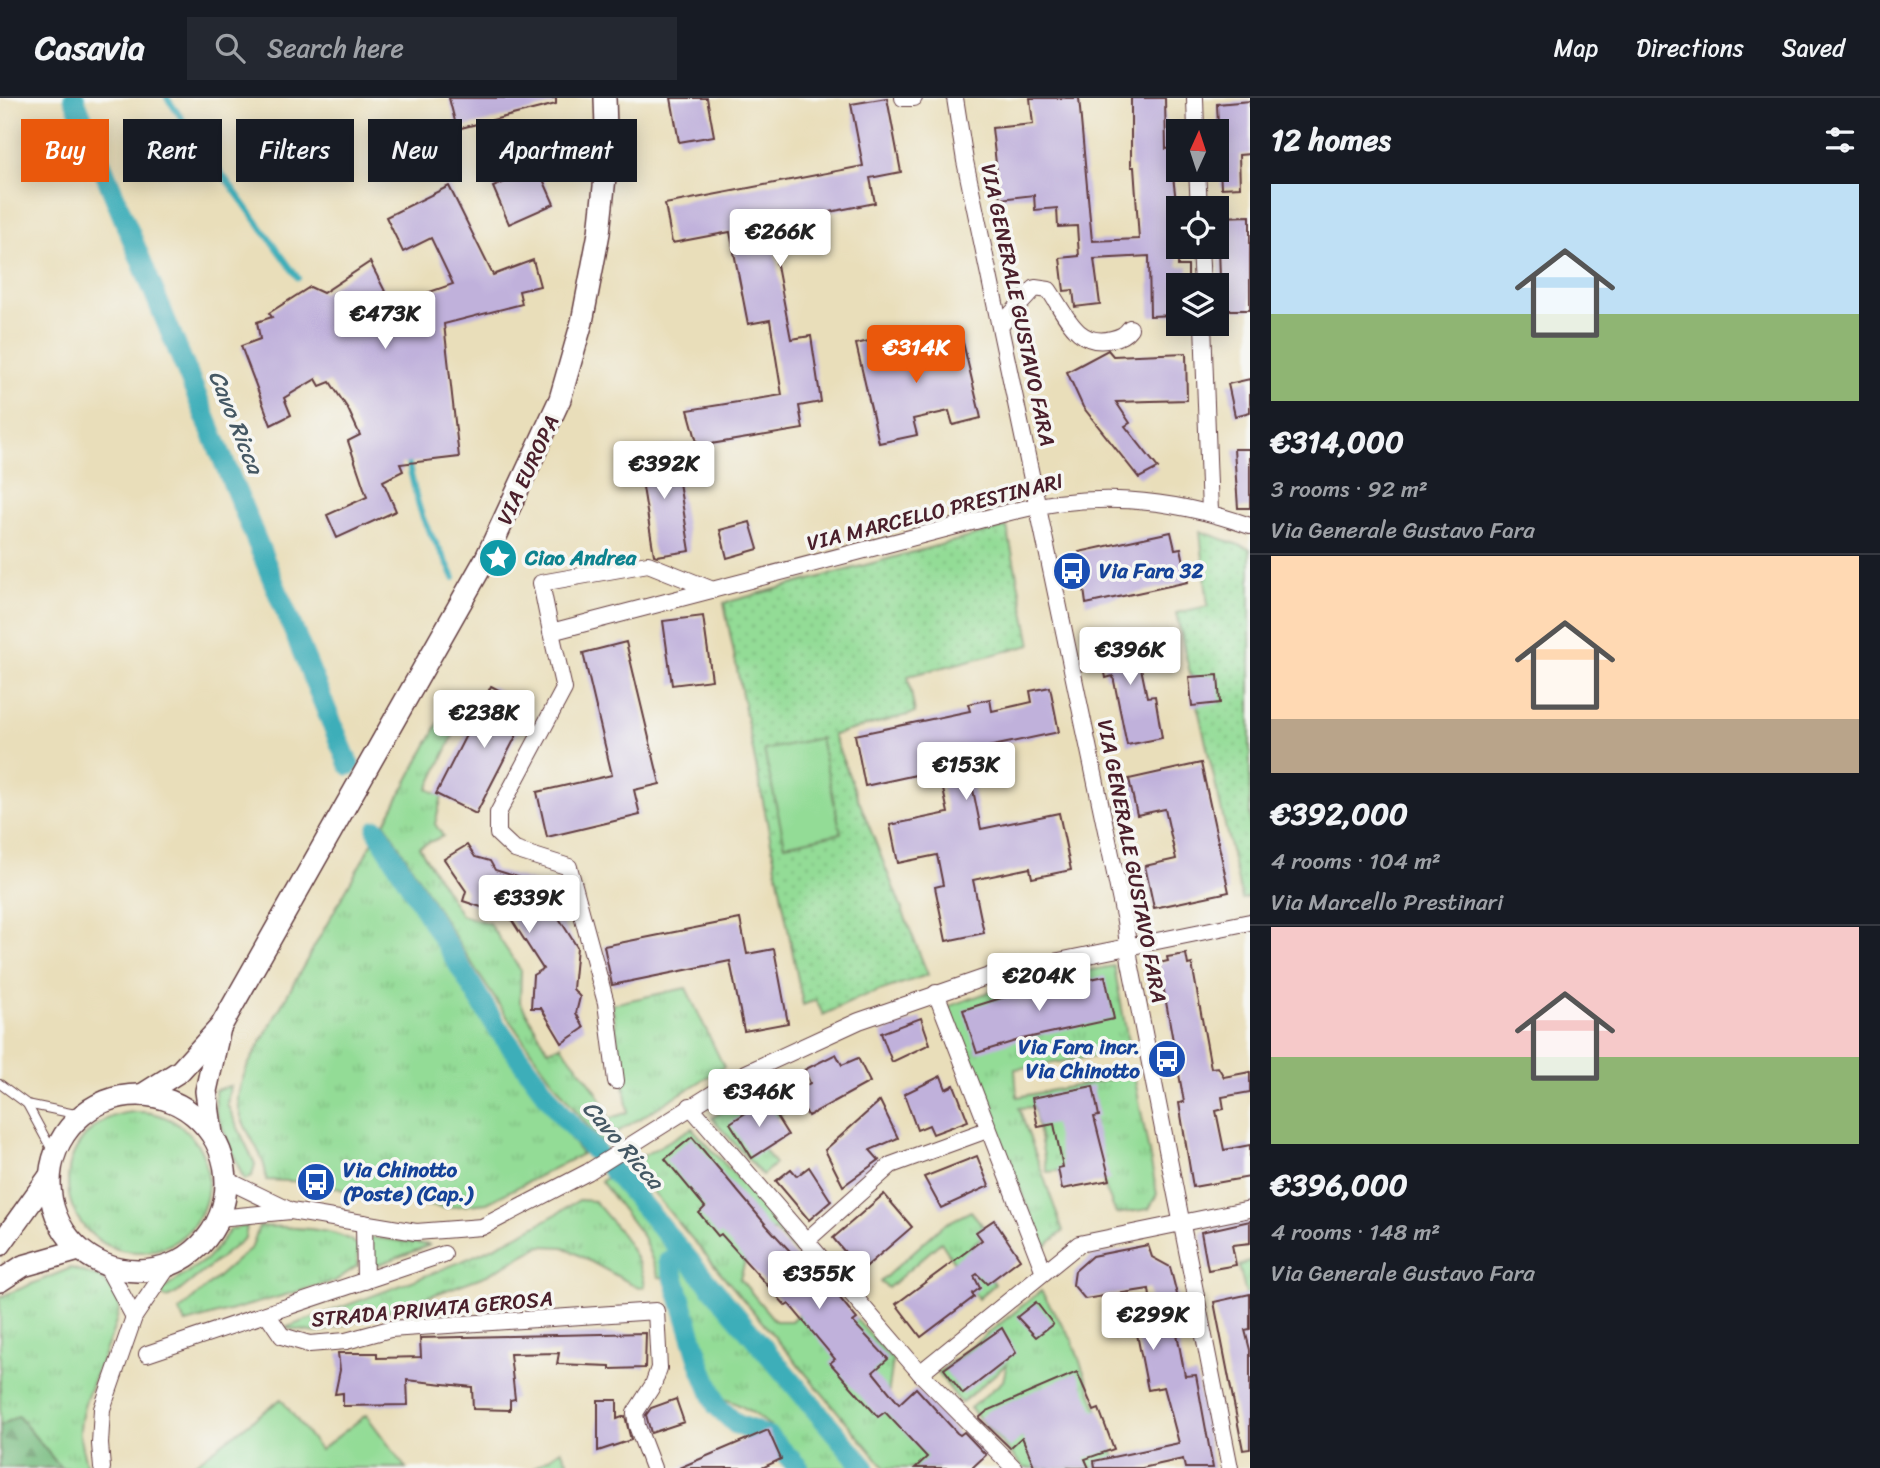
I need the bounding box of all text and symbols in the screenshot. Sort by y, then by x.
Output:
search box [187,17,677,80]
text: Casavia [35,19,145,77]
text: Search here [267,25,404,71]
text: Map [1554,27,1598,69]
text: Directions [1636,27,1744,69]
text: Saved [1782,27,1845,69]
icon: search [211,29,249,67]
text: 12 homes [1271,113,1391,167]
chip: Buy [21,119,109,182]
chip: Rent [123,119,222,182]
chip: Filters [236,119,354,182]
chip: New [368,119,462,182]
chip: Apartment [476,119,637,182]
north arrow [1166,119,1228,182]
map controls [1166,119,1229,336]
icon: filters [1821,121,1859,159]
street label: VIA GENERALE GUSTAVO FARA [969,160,1067,450]
button: locate [1166,196,1229,259]
pin: €266K [731,209,829,269]
text: €266K [746,211,814,252]
icon: home [1502,230,1628,356]
button: layers [1166,273,1229,336]
pin: €473K [336,292,434,351]
text: €473K [350,293,420,334]
pin: €314K [867,326,965,385]
text: €314K [883,327,949,368]
water label: Cavo Ricca [197,364,276,483]
street label: VIA EUROPA [486,409,570,531]
text: €314,000 [1271,415,1404,469]
pin: €392K [615,442,713,501]
text: €392K [629,443,699,484]
street label: VIA MARCELLO PRESTINARI [803,462,1068,562]
text: 3 rooms · 92 m² [1271,469,1428,510]
text: Via Generale Gustavo Fara [1271,510,1535,551]
place icon: Ciao Andrea [477,537,519,579]
place label: Ciao Andrea [524,539,638,577]
bus stop icon: Via Fara 32 [1051,550,1093,592]
place label: Via Fara 32 [1099,552,1204,590]
icon: home [1502,602,1628,728]
pin: €396K [1081,628,1179,687]
text: €396K [1095,629,1165,670]
pin: €238K [435,690,533,750]
text: €238K [449,692,519,733]
street label: VIA GENERALE GUSTAVO FARA [1086,716,1178,1006]
pin: €153K [917,742,1015,802]
text: €153K [933,744,999,785]
text: €392,000 [1271,787,1408,841]
text: 4 rooms · 104 m² [1271,841,1441,882]
pin: €339K [480,876,578,935]
text: €339K [495,877,563,918]
text: Via Marcello Prestinari [1271,882,1503,923]
pin: €204K [990,954,1088,1013]
text: €204K [1003,955,1075,996]
icon: home [1502,973,1628,1099]
place label: Via Fara incr. Via Chinotto [1018,1028,1140,1090]
bus stop icon: Via Fara incr. Via Chinotto [1146,1038,1188,1080]
pin: €346K [710,1070,808,1129]
text: €346K [724,1071,794,1112]
water label: Cavo Ricca [572,1090,676,1201]
place label: Via Chinotto (Poste) (Cap.) [343,1151,474,1213]
text: €396,000 [1271,1158,1408,1212]
bus stop icon: Via Chinotto (Poste) (Cap.) [295,1161,337,1203]
text: 4 rooms · 148 m² [1271,1212,1440,1253]
pin: €355K [770,1252,868,1311]
text: €355K [784,1253,854,1294]
text: Via Generale Gustavo Fara [1271,1253,1535,1294]
street label: STRADA PRIVATA GEROSA [310,1280,554,1338]
pin: €299K [1104,1292,1202,1352]
text: €299K [1118,1294,1188,1335]

